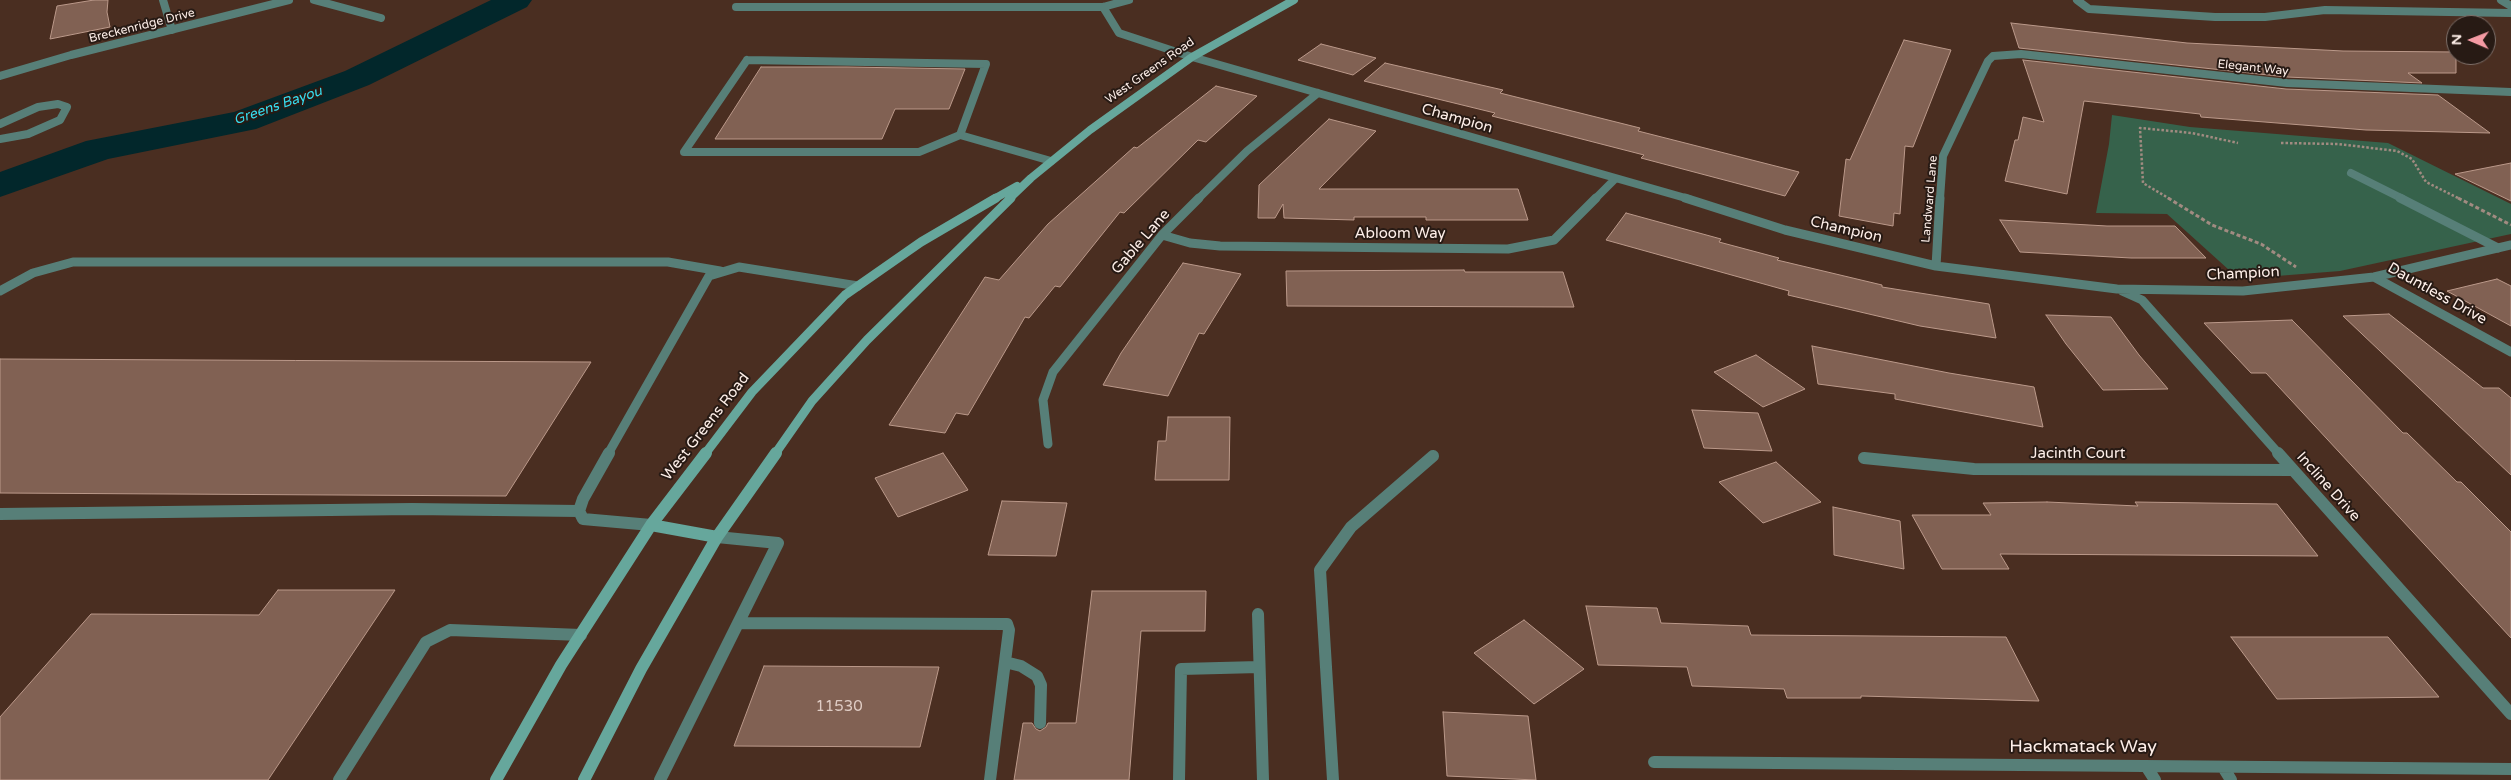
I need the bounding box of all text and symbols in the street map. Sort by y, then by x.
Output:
street label: Breckenridge Drive [88,6,196,46]
north arrow [2446,15,2496,65]
text: N [2448,34,2465,46]
street label: West Greens Road [1103,35,1197,107]
street label: Elegant Way [2217,57,2289,79]
water label: Greens Bayou [232,83,324,129]
street label: Champion [1419,100,1495,138]
street label: Landward Lane [1919,155,1941,243]
street label: Gable Lane [1108,206,1174,278]
street label: Champion [1808,213,1884,247]
street label: Abloom Way [1354,225,1446,243]
street label: Dauntless Drive [2384,259,2490,329]
street label: Champion [2206,263,2280,285]
street label: West Greens Road [658,370,754,484]
street label: Jacinth Court [2031,445,2125,463]
street label: Incline Drive [2292,449,2364,525]
house number: 11530 [815,698,863,716]
street label: Hackmatack Way [2009,736,2157,758]

